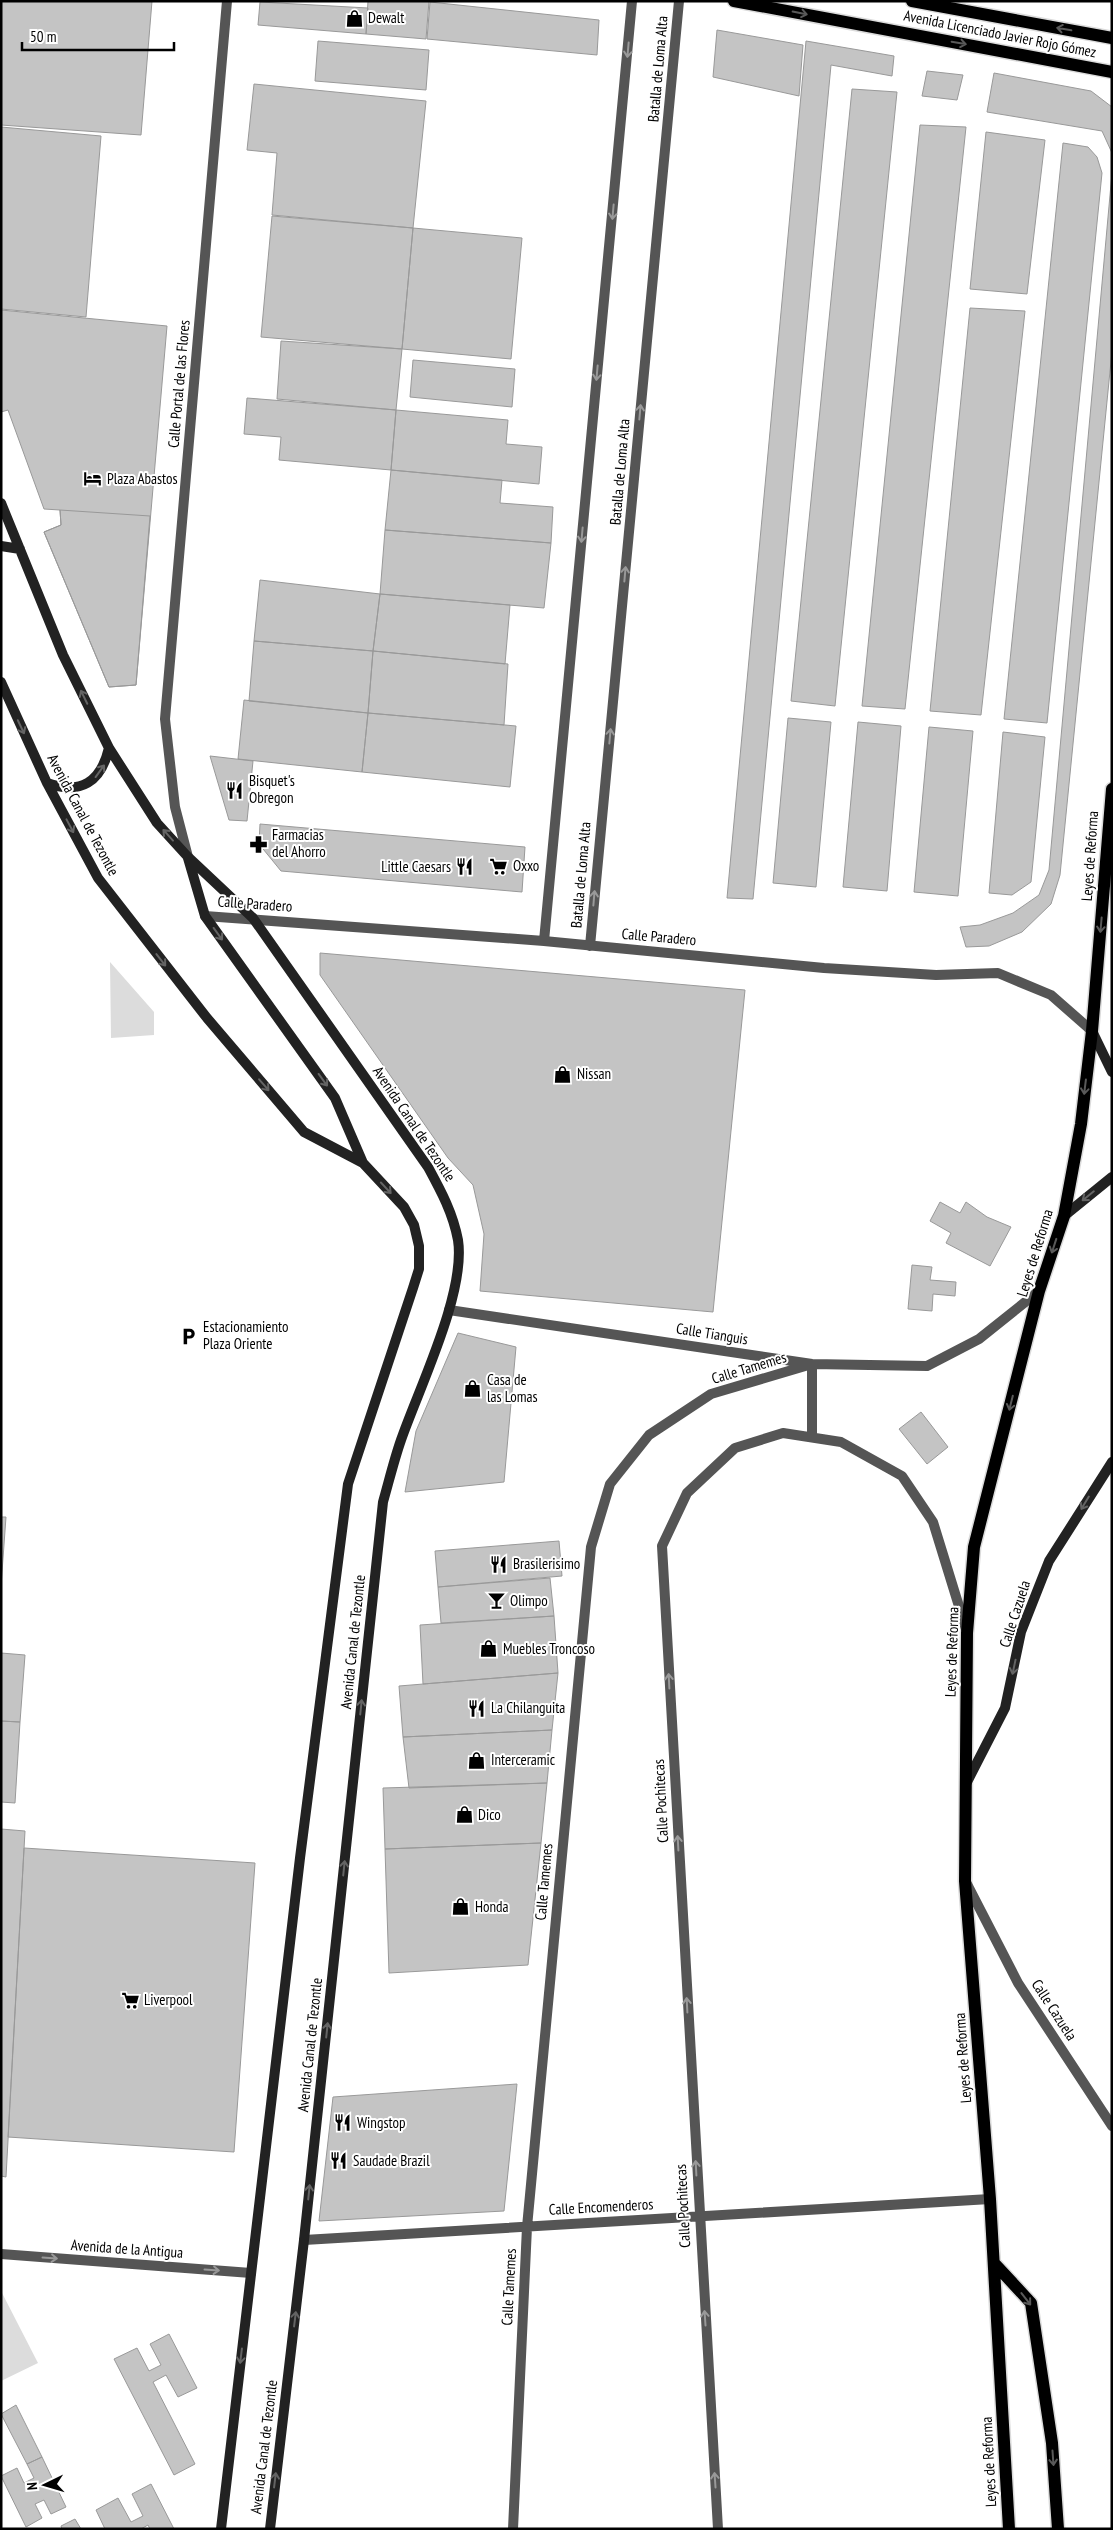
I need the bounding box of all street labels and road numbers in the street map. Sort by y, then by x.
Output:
street label: Avenida Licenciado Javier Rojo Gómez [902,6,1098,61]
street label: Batalla de Loma Alta [643,15,672,123]
street label: Calle Portal de las Flores [163,319,194,449]
street label: Batalla de Loma Alta [605,418,634,526]
street label: Avenida Canal de Tezontle [43,751,124,879]
street label: Leyes de Reforma [1077,810,1102,902]
street label: Batalla de Loma Alta [566,821,595,929]
street label: Calle Paradero [217,891,293,916]
street label: Calle Paradero [621,924,697,949]
street label: Avenida Canal de Tezontle [369,1062,460,1185]
street label: Leyes de Reforma [1012,1207,1057,1299]
street label: Calle Tianguis [675,1318,749,1349]
street label: Calle Tamemes [709,1347,788,1388]
street label: Avenida Canal de Tezontle [336,1574,369,1710]
street label: Calle Cazuela [995,1578,1034,1650]
street label: Leyes de Reforma [940,1606,963,1697]
street label: Calle Pochitecas [649,1759,672,1843]
street label: Calle Tamemes [531,1843,556,1921]
street label: Calle Cazuela [1028,1975,1081,2044]
street label: Avenida Canal de Tezontle [293,1977,326,2113]
street label: Leyes de Reforma [950,2012,975,2104]
street label: Calle Pochitecas [671,2164,694,2248]
street label: Calle Encomenderos [548,2194,654,2219]
street label: Avenida de la Antigua [70,2235,184,2262]
street label: Calle Tamemes [497,2248,520,2326]
street label: Avenida Canal de Tezontle [246,2379,281,2515]
street label: Leyes de Reforma [977,2416,1000,2508]

